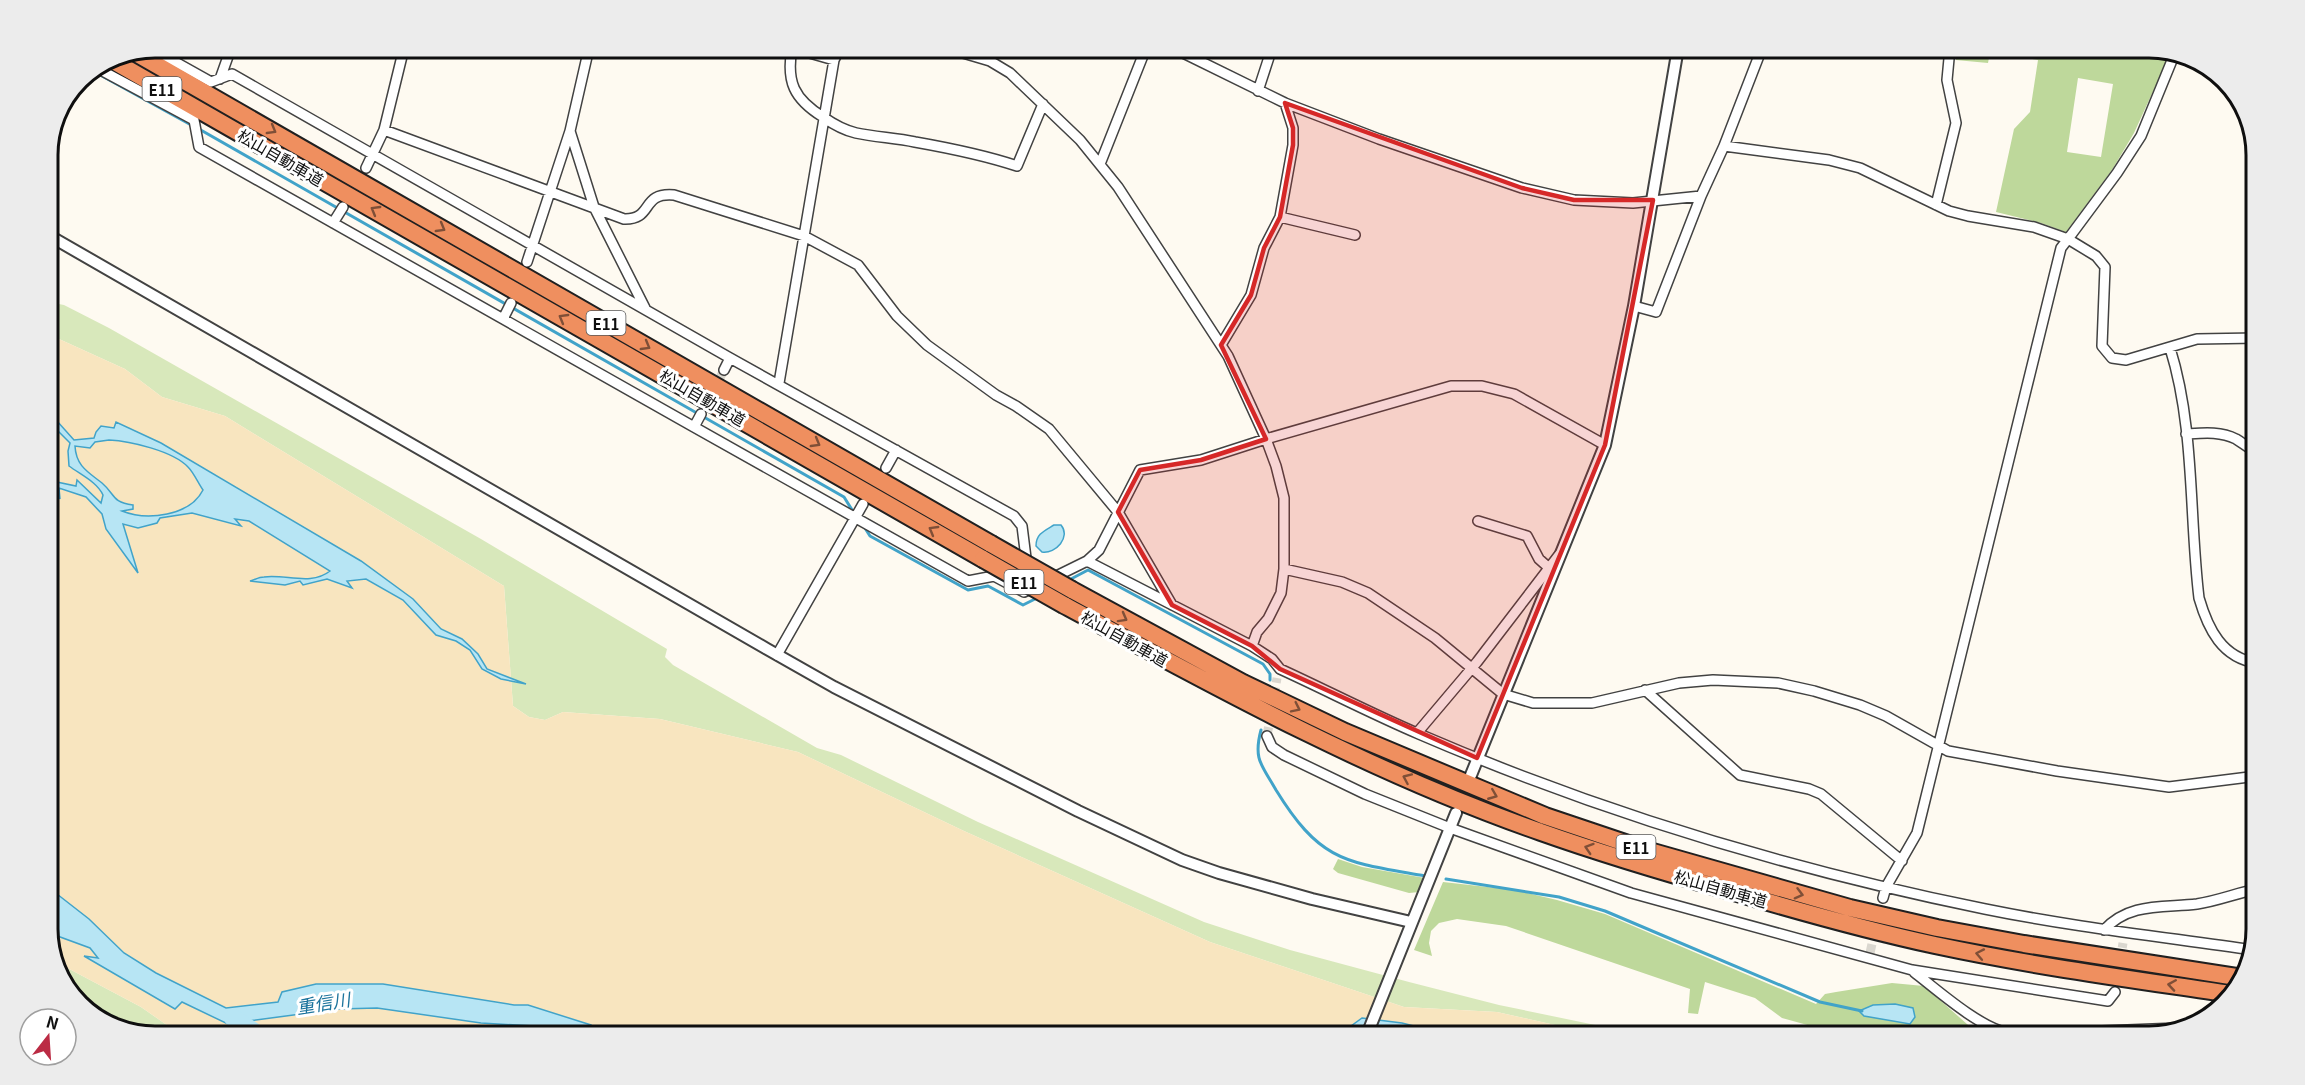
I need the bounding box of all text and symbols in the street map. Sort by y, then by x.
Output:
road number: E11 [142,77,182,101]
street label: 松山自動車道 [233,123,329,191]
one-way arrow [266,123,276,135]
one-way arrow [371,206,382,218]
one-way arrow [435,221,445,232]
road number: E11 [586,311,626,335]
one-way arrow [559,313,569,325]
one-way arrow [640,339,650,351]
street label: 松山自動車道 [655,363,751,431]
one-way arrow [809,436,820,447]
one-way arrow [928,525,939,537]
road number: E11 [1004,570,1044,594]
street label: 松山自動車道 [1077,604,1173,672]
one-way arrow [1117,611,1127,622]
one-way arrow [1289,701,1300,713]
one-way arrow [1402,774,1413,786]
one-way arrow [1487,788,1498,800]
road number: E11 [1616,835,1656,859]
one-way arrow [1584,843,1595,855]
street label: 松山自動車道 [1672,863,1770,913]
one-way arrow [1793,886,1803,899]
one-way arrow [1975,948,1985,961]
one-way arrow [2167,980,2177,992]
water label: 重信川 [294,985,354,1019]
north arrow [18,1007,78,1067]
text: N [43,1008,62,1035]

